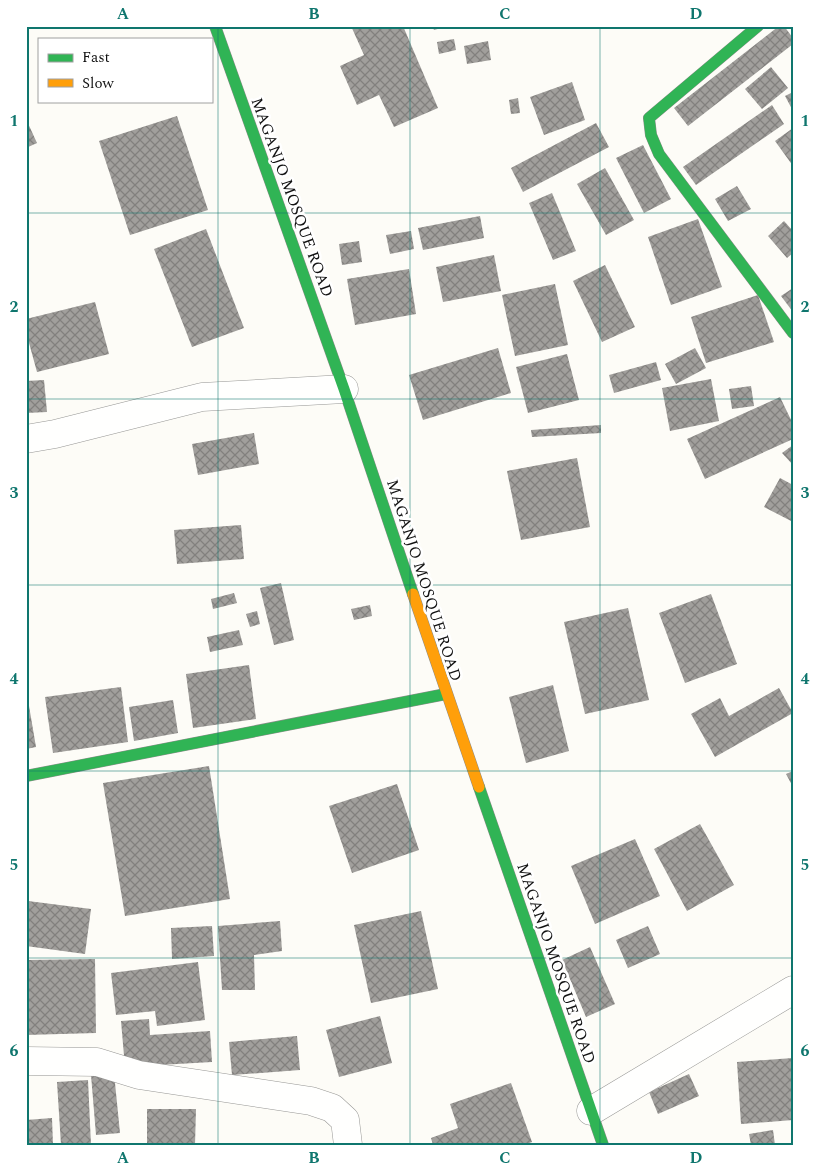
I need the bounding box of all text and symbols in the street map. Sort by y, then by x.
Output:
text: A [117,2,130,26]
text: B [308,2,320,26]
text: C [499,2,511,26]
text: D [690,2,703,26]
legend [38,38,212,102]
text: Fast [82,46,110,69]
text: Slow [82,72,114,95]
street label: MAGANJO MOSQUE ROAD [245,94,339,301]
text: 1 [10,109,18,133]
text: 1 [801,109,809,133]
text: 2 [10,295,19,319]
text: 2 [801,295,810,319]
street label: MAGANJO MOSQUE ROAD [380,476,468,684]
text: 3 [10,481,19,505]
text: 3 [801,481,810,505]
text: 4 [10,667,19,691]
text: 4 [801,667,810,691]
text: 5 [10,853,18,877]
text: 5 [801,853,809,877]
street label: MAGANJO MOSQUE ROAD [510,860,602,1067]
text: 6 [10,1039,19,1063]
text: 6 [801,1039,810,1063]
text: A [117,1146,130,1170]
text: B [308,1146,320,1170]
text: C [499,1146,511,1170]
text: D [690,1146,703,1170]

